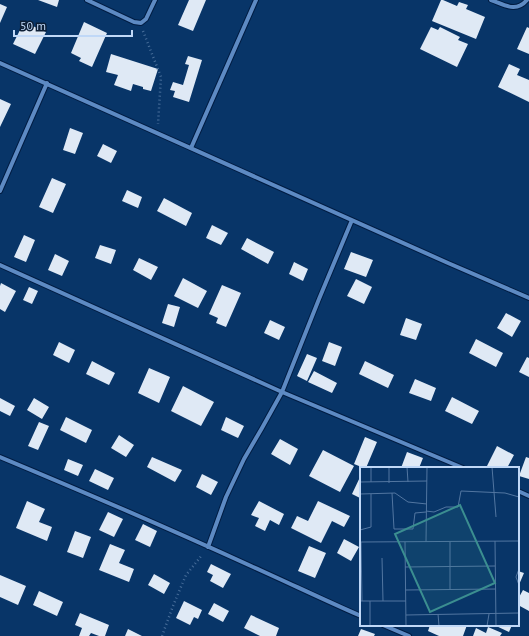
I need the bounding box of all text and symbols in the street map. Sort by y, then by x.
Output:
scale bar [14,12,132,38]
text: 50 m [20,18,46,33]
inset map [360,467,519,626]

